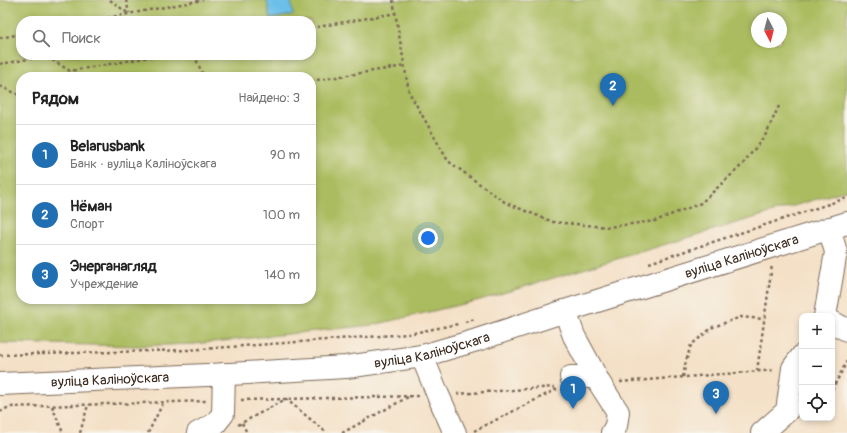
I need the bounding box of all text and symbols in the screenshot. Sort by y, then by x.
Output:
north arrow [751,12,787,48]
search box [16,16,316,60]
icon: search [30,27,52,49]
text: Поиск [62,29,101,48]
pin: 2 [600,73,626,106]
text: Рядом [32,88,79,109]
text: Найдено: 3 [238,90,300,106]
text: Belarusbank [70,137,145,156]
text: 1 [42,147,48,163]
text: 90 m [270,147,300,163]
text: Банк · вуліца Каліноўскага [70,156,217,172]
text: Нёман [70,197,112,216]
text: 2 [41,207,49,223]
text: 100 m [263,207,300,223]
text: Спорт [70,216,104,232]
your location [418,228,438,248]
street label: вуліца Каліноўскага [683,231,801,282]
text: Энерганагляд [70,257,157,276]
text: 3 [41,267,49,283]
text: 140 m [264,267,300,283]
text: Учреждение [70,276,138,292]
map controls [799,313,835,421]
button: + [799,313,835,349]
street label: вуліца Каліноўскага [373,328,492,372]
button: − [799,349,835,385]
street label: вуліца Каліноўскага [50,369,169,391]
pin: 1 [560,376,586,409]
pin: 3 [703,381,729,414]
button: locate [799,385,835,421]

